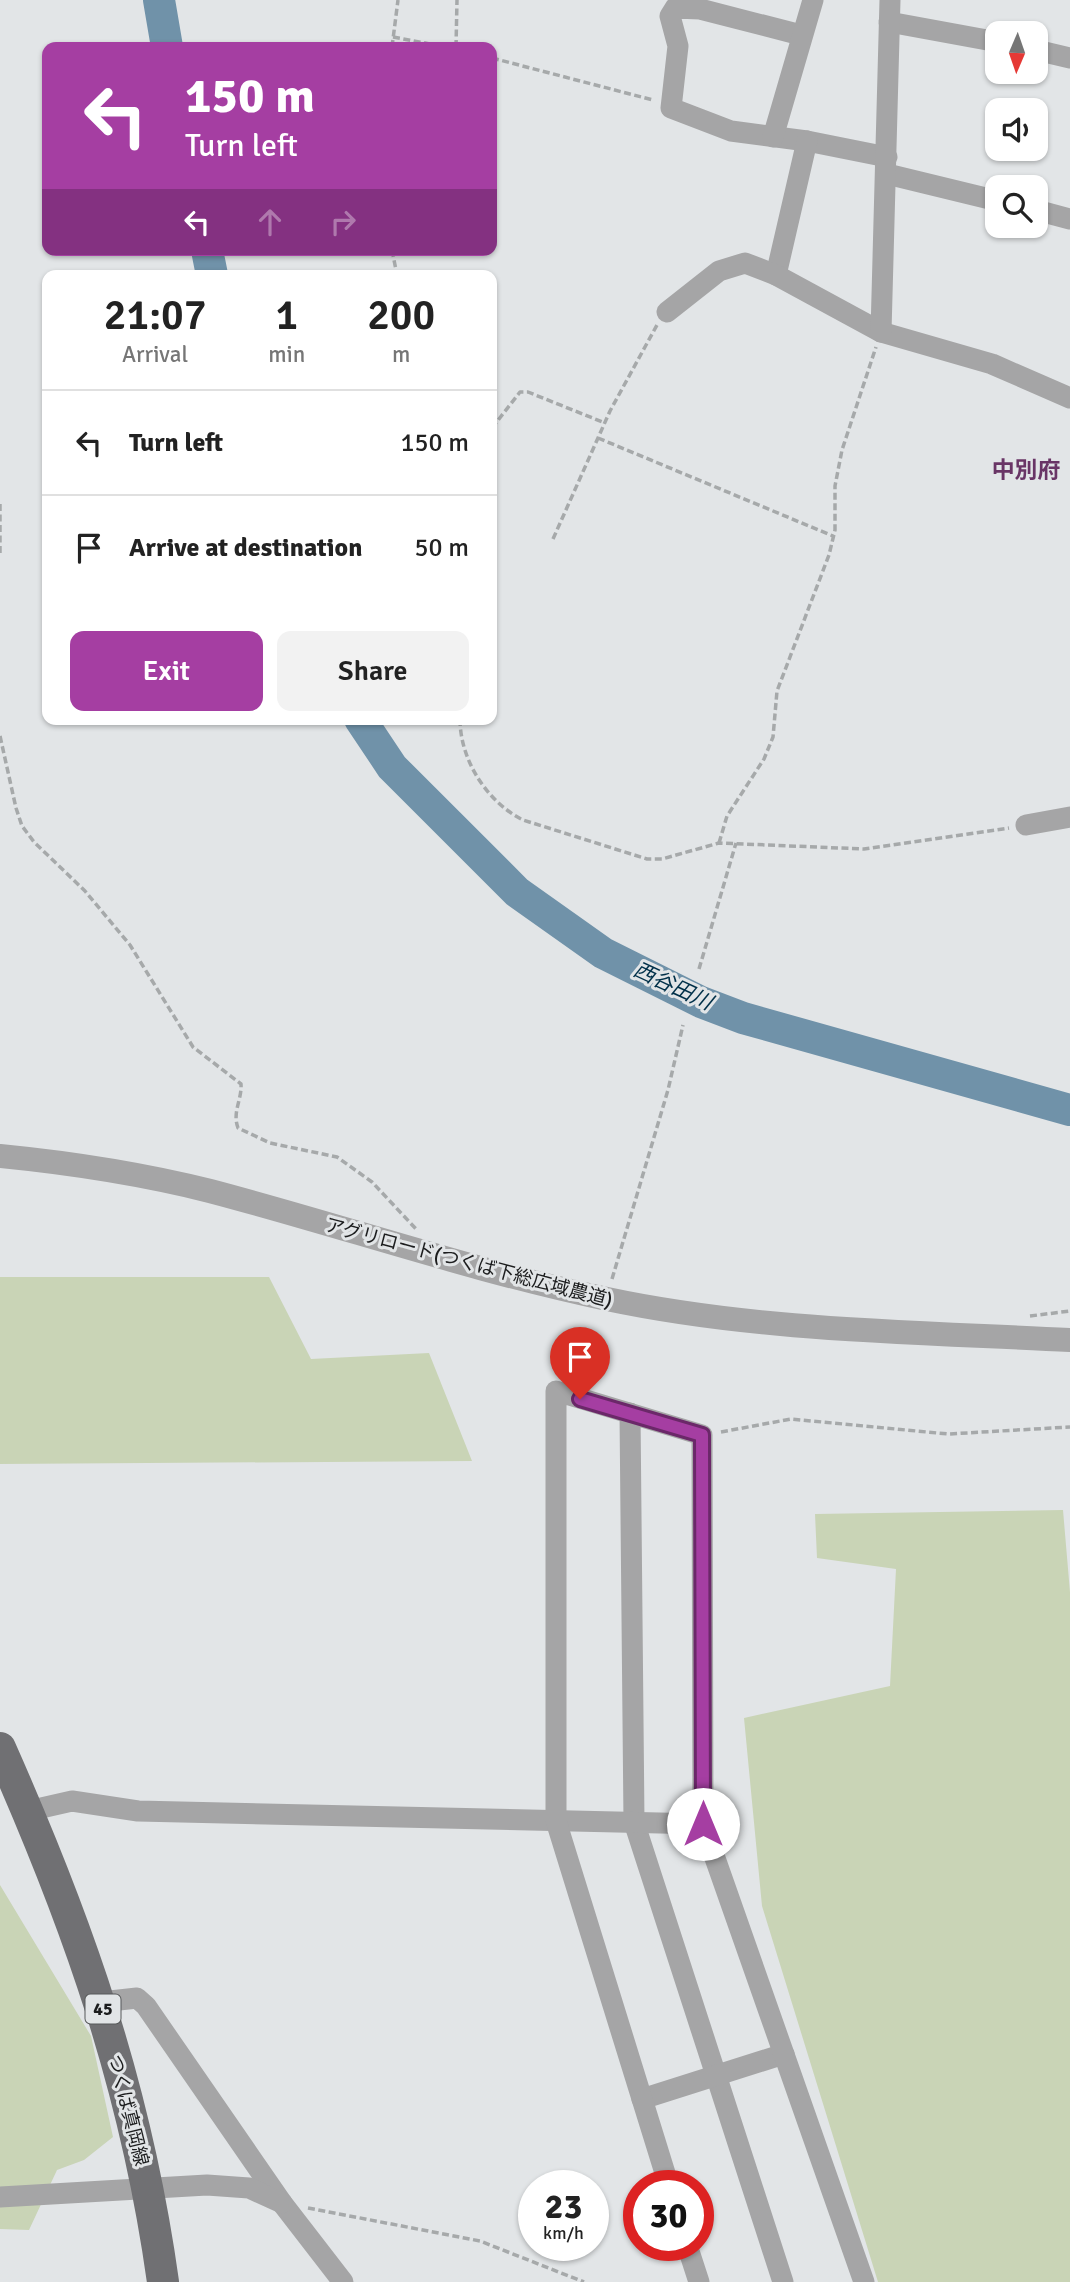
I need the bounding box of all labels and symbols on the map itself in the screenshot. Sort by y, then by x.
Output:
north arrow [985,21,1048,84]
district label: 中別府 [992,456,1061,485]
water label: 西谷田川 [629,956,718,1016]
street label: アグリロード(つくば下総広域農道) [322,1213,615,1313]
pin [550,1327,610,1399]
position arrow [666,1787,740,1861]
road number: 45 [86,1994,120,2024]
street label: つくば真岡線 [103,2052,153,2168]
speed limit sign: 30 [623,2170,714,2261]

